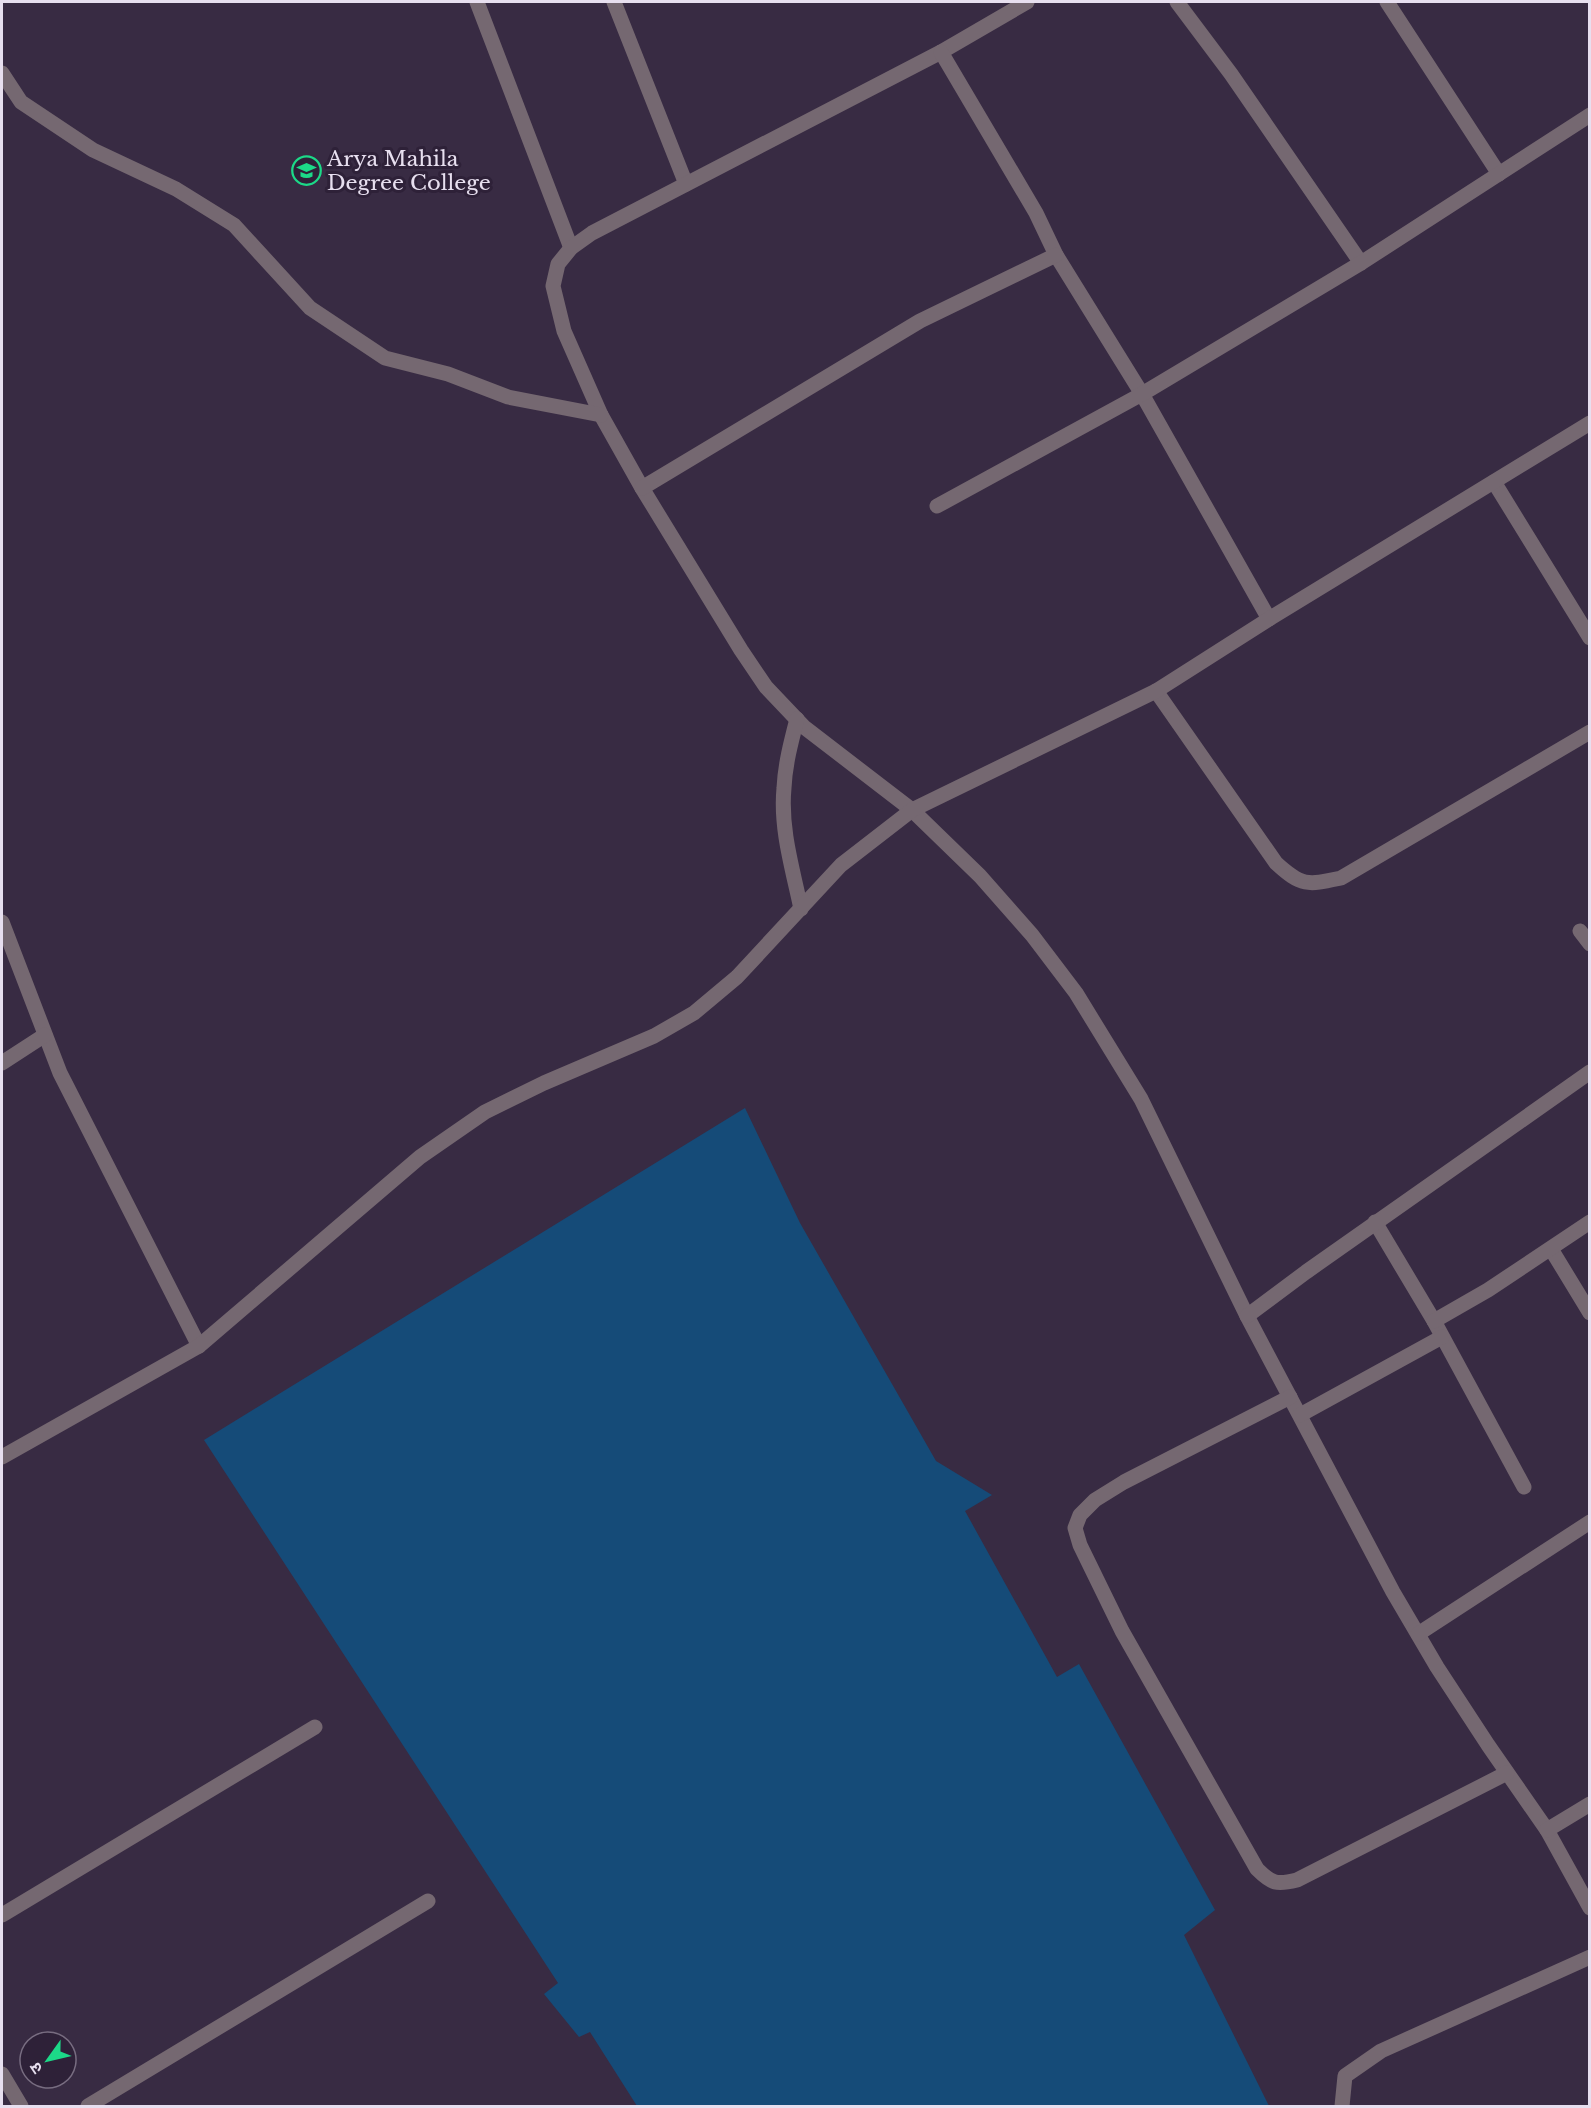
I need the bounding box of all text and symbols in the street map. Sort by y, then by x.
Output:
place label: Arya Mahila Degree College [326,146,491,196]
school or university icon: Arya Mahila Degree College [290,155,322,187]
north arrow [18,2030,78,2090]
text: उ [24,2058,46,2078]

